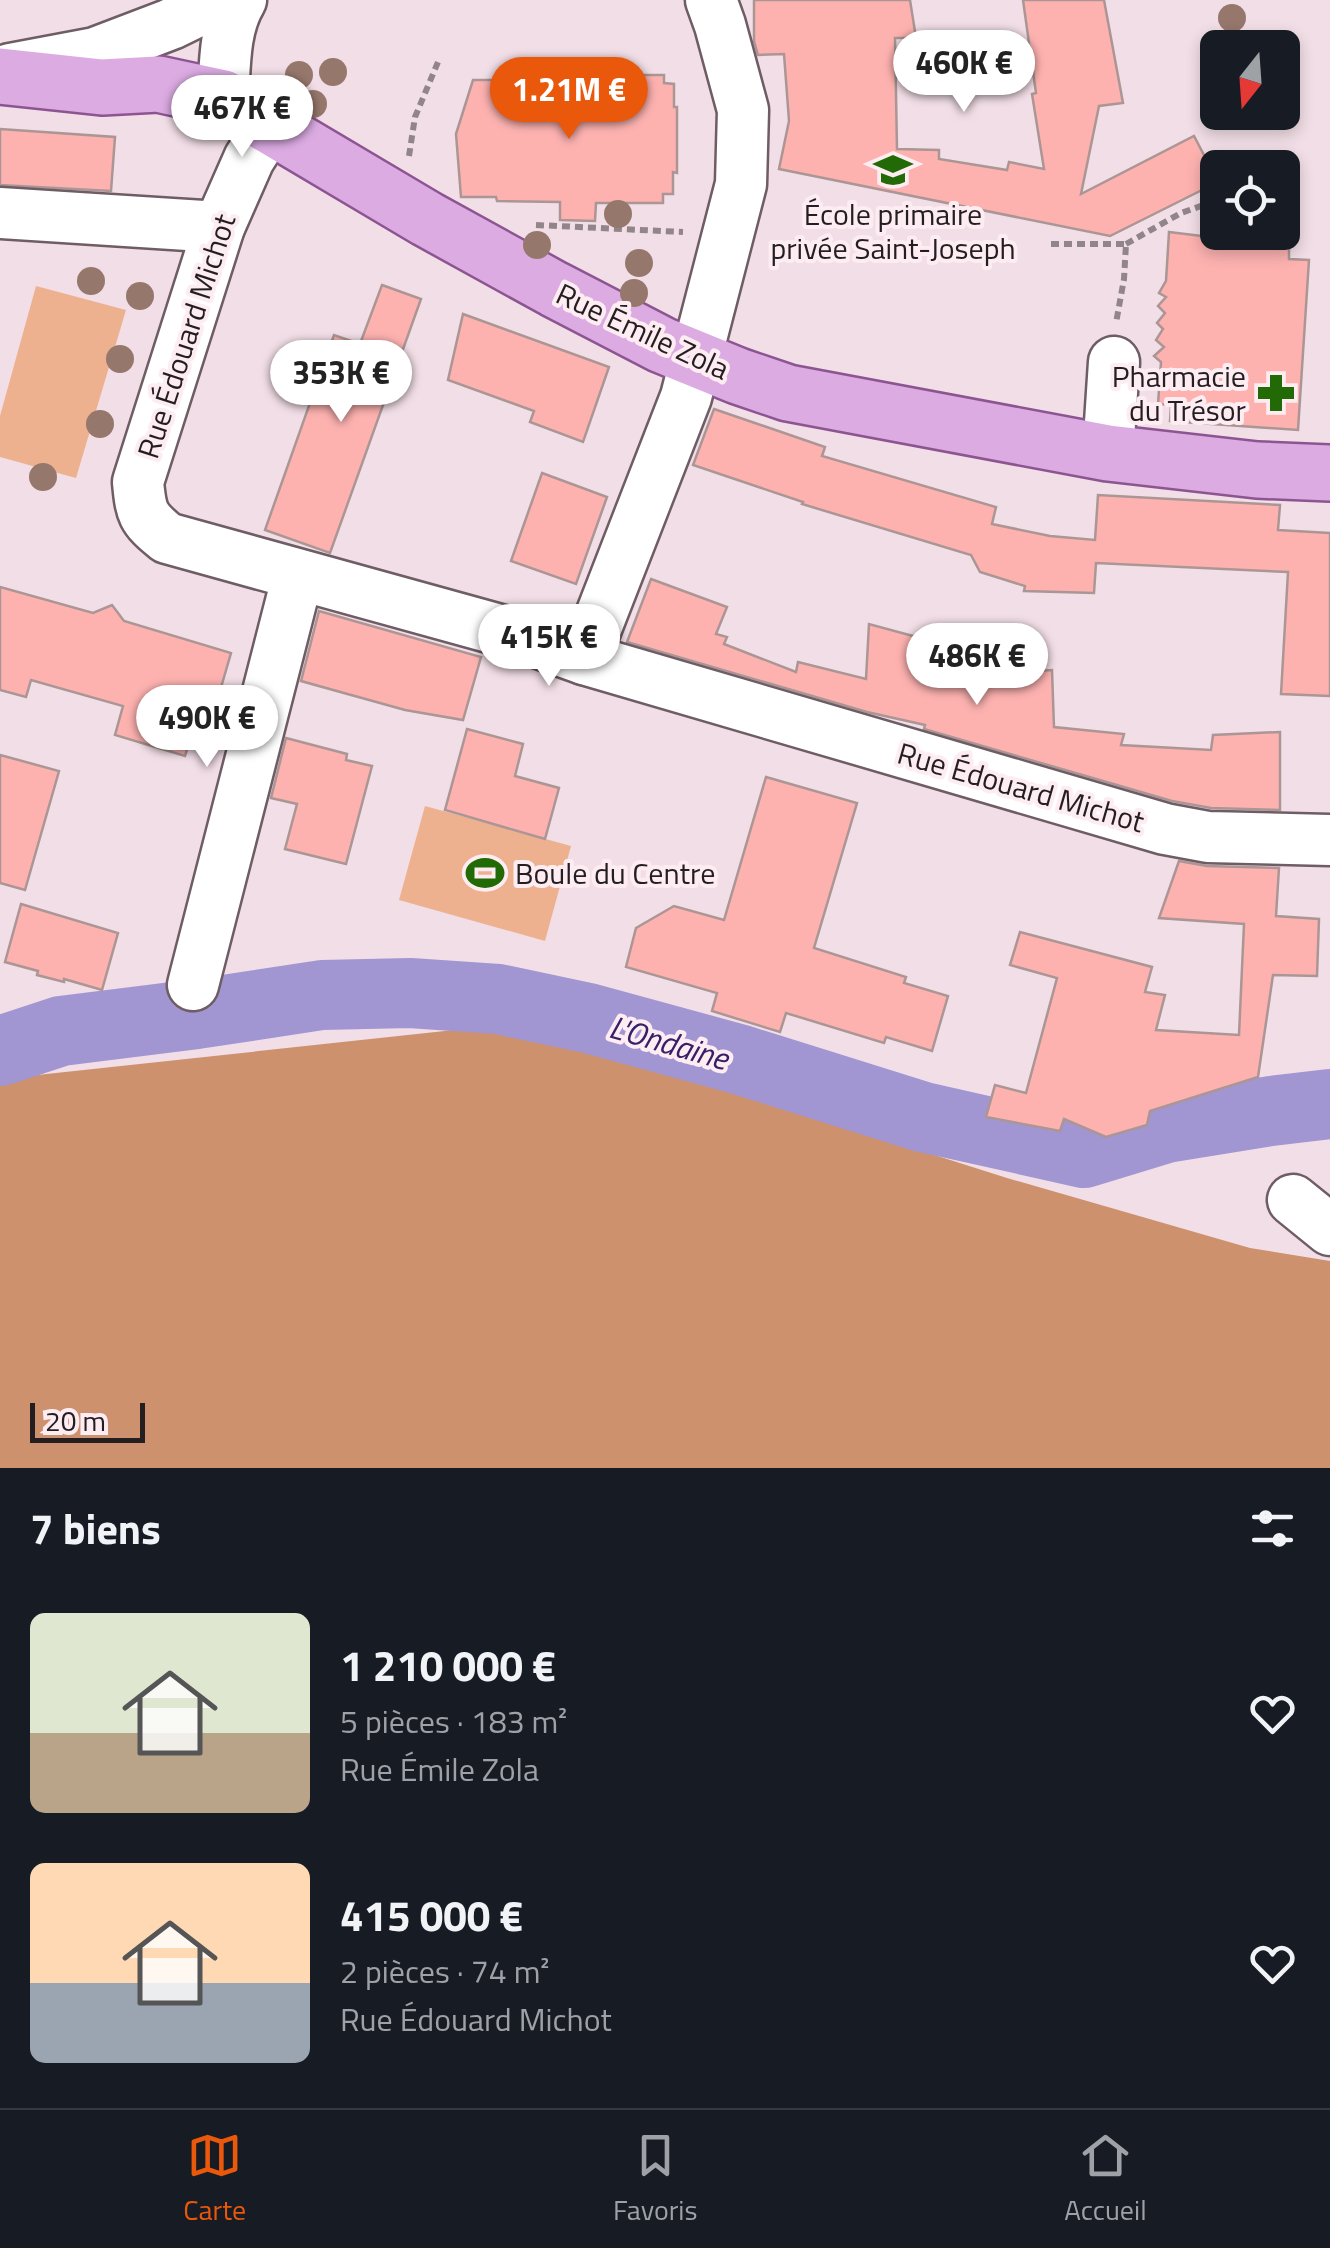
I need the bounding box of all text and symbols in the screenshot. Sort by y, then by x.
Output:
pin: 460K € [883,30,1045,115]
north arrow [1200,30,1300,130]
map controls [1200,30,1300,250]
text: 460K € [915,38,1013,86]
pin: 1.21M € [477,57,661,142]
text: 1.21M € [512,65,626,113]
pin: 467K € [161,75,323,160]
text: 467K € [193,83,291,131]
school or university icon: École primaire privée Saint-Joseph [872,149,914,191]
button: locate [1200,150,1300,250]
place label: École primaire privée Saint-Joseph [770,191,1016,271]
street label: Rue Édouard Michot [125,207,247,464]
street label: Rue Émile Zola [549,271,737,391]
pin: 353K € [260,340,422,425]
text: 353K € [292,348,390,396]
place label: Pharmacie du Trésor [1112,353,1246,433]
pharmacy icon: Pharmacie du Trésor [1255,372,1297,414]
pin: 415K € [468,604,630,689]
text: 415K € [500,612,598,660]
pin: 486K € [896,623,1058,708]
text: 486K € [928,631,1026,679]
pin: 490K € [126,685,288,770]
text: 490K € [158,693,256,741]
street label: Rue Édouard Michot [892,730,1150,844]
place label: Boule du Centre [515,850,715,896]
sports icon: Boule du Centre [464,852,506,894]
water label: L'Ondaine [604,1002,736,1082]
scale bar [30,1398,145,1442]
text: 20 m [45,1399,106,1442]
text: 7 biens [30,1496,161,1560]
icon: filters [1245,1501,1300,1556]
text: 1 210 000 € [340,1633,556,1697]
icon: home [110,1653,230,1773]
icon: heart [1245,1686,1300,1741]
text: 5 pièces · 183 m² [340,1697,567,1745]
text: Rue Émile Zola [340,1745,539,1793]
text: 415 000 € [340,1883,523,1947]
icon: home [110,1903,230,2023]
icon: heart [1245,1936,1300,1991]
text: 2 pièces · 74 m² [340,1947,549,1995]
text: Rue Édouard Michot [340,1995,612,2043]
tab: Carte [183,2128,246,2231]
tab: Favoris [613,2128,698,2231]
tab: Accueil [1064,2128,1147,2231]

